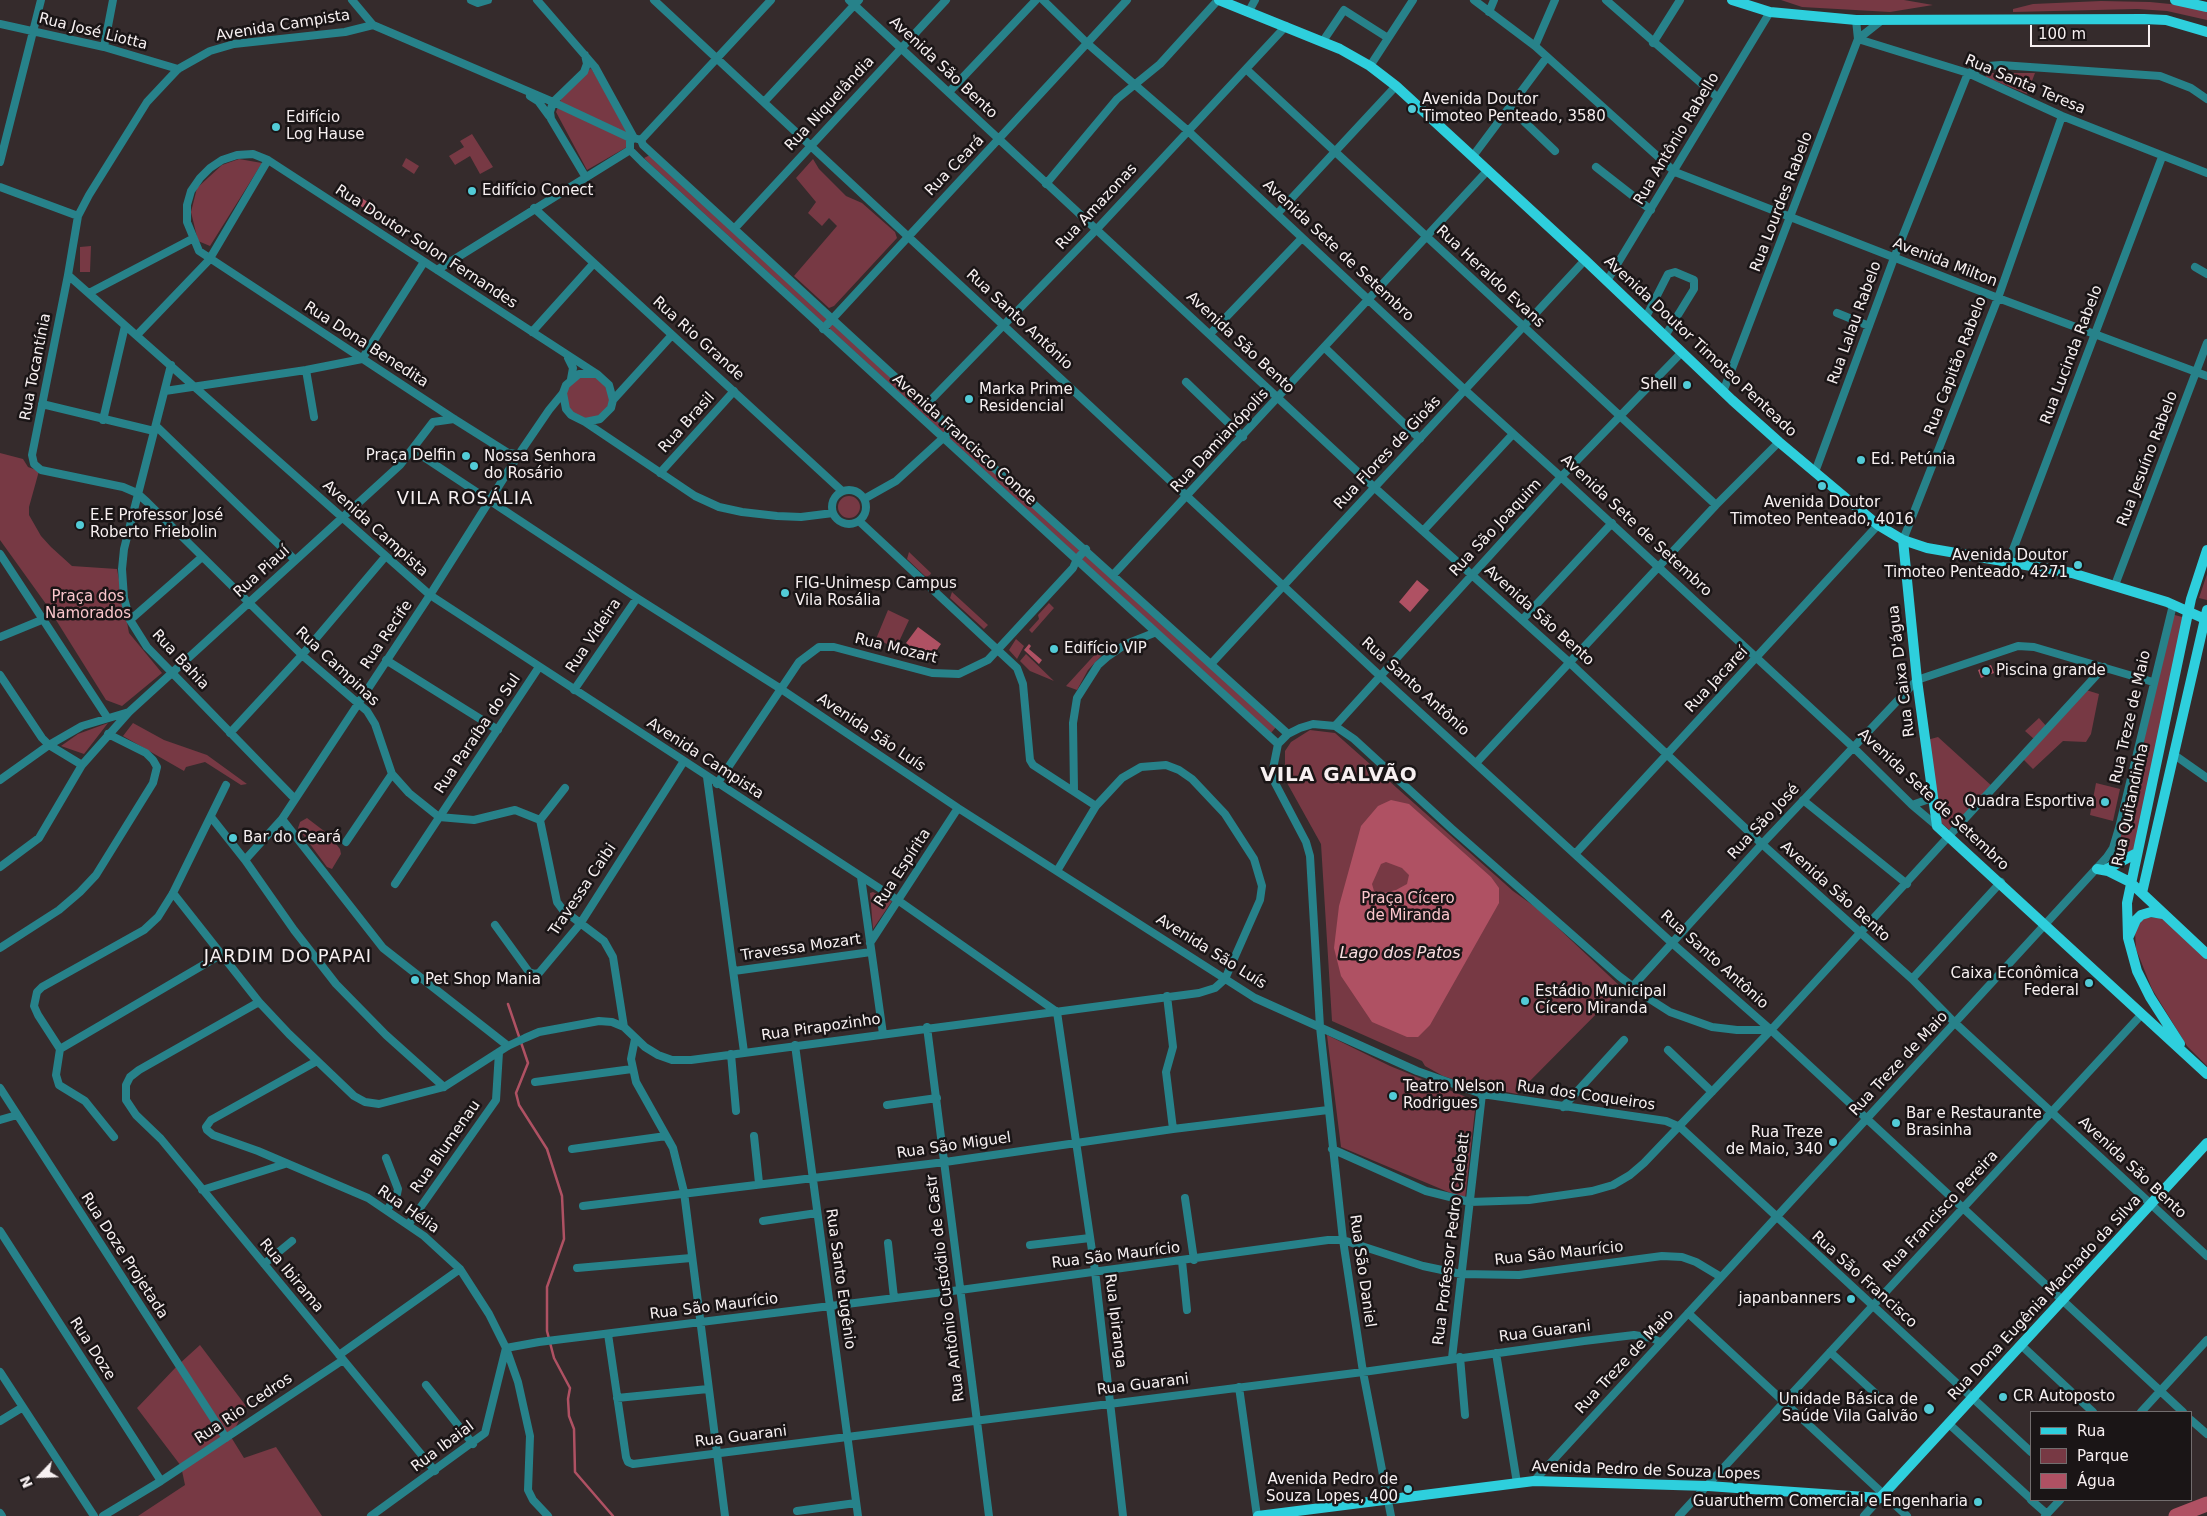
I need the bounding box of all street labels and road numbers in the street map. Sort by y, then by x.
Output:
street label: Avenida Campista [215,7,351,45]
street label: Rua José Liotta [37,10,149,54]
street label: Avenida São Bento [885,13,1001,123]
street label: Rua Santa Teresa [1962,51,2088,119]
street label: Rua Niquelândia [782,53,878,155]
street label: Rua Antônio Rabello [1630,70,1724,208]
street label: Rua Lourdes Rabelo [1747,129,1817,275]
street label: Rua Ceará [922,132,988,200]
street label: Rua Amazonas [1053,160,1141,254]
street label: Avenida Sete de Setembro [1259,176,1417,326]
street label: Rua Doutor Solon Fernandes [332,181,520,313]
street label: Rua Heraldo Evans [1432,222,1548,332]
street label: Avenida Milton [1890,235,2000,291]
street label: Avenida Doutor Timoteo Penteado [1600,253,1800,441]
street label: Rua Lalau Rabelo [1824,259,1886,387]
street label: Rua Santo Antônio [962,266,1076,374]
street label: Rua Lucinda Rabelo [2037,283,2107,427]
street label: Avenida São Bento [1182,288,1298,398]
street label: Rua Rio Grande [649,293,747,385]
street label: Rua Capitão Rabelo [1921,294,1991,438]
street label: Rua Dona Benedita [301,298,431,392]
street label: Rua Tocantínia [17,312,55,422]
street label: Avenida Francisco Conde [888,371,1040,509]
street label: Rua Damianópolis [1167,385,1273,497]
street label: Rua Brasil [655,389,719,457]
street label: Rua Jesuíno Rabelo [2114,389,2182,529]
street label: Rua Flores de Gioás [1331,393,1445,513]
street label: Avenida Sete de Setembro [1557,451,1715,601]
street label: Rua São Joaquim [1446,476,1546,580]
street label: Avenida Campista [319,477,431,581]
street label: Rua Piauí [230,542,294,602]
street label: Avenida São Bento [1480,562,1598,670]
street label: Rua Videira [563,595,625,677]
street label: Rua Recife [357,597,417,673]
street label: Rua Caixa D'água [1885,604,1919,738]
street label: Rua Campinas [291,624,383,710]
street label: Rua Bahia [148,626,212,694]
street label: Rua Mozart [853,630,939,668]
street label: Rua Santo Antônio [1357,634,1473,740]
street label: Rua Jacareí [1682,643,1752,717]
street label: Rua Treze de Maio [2107,649,2155,785]
street label: Rua Paraíba do Sul [431,671,525,797]
street label: Avenida São Luís [813,690,929,776]
street label: Avenida Campista [643,715,767,803]
street label: Avenida Sete de Setembro [1854,725,2012,875]
street label: Rua Quitandinha [2109,742,2153,868]
street label: Rua São José [1725,781,1803,863]
street label: Rua Espírita [871,826,935,910]
street label: Avenida São Bento [1776,838,1894,946]
street label: Travessa Caibi [545,840,621,940]
street label: Rua Santo Antônio [1656,907,1772,1013]
street label: Avenida São Luís [1152,911,1270,993]
street label: Travessa Mozart [740,931,862,965]
street label: Rua Treze de Maio [1846,1008,1952,1120]
street label: Rua Pirapozinho [760,1011,882,1045]
street label: Rua dos Coqueiros [1516,1077,1656,1115]
street label: Rua Blumenau [407,1097,485,1197]
street label: Avenida São Bento [2074,1113,2190,1223]
street label: Rua São Miguel [896,1129,1012,1163]
street label: Rua Professor Pedro Chebatt [1430,1132,1474,1346]
street label: Rua Francisco Pereira [1880,1147,2002,1277]
street label: Rua Antônio Custódio de Castr [923,1173,969,1403]
street label: Rua Hélia [374,1182,442,1238]
street label: Rua Doze Projetada [76,1190,172,1322]
street label: Rua Dona Eugênia Machado da Silva [1945,1191,2145,1405]
street label: Rua Santo Eugênio [821,1208,859,1350]
street label: Rua São Daniel [1345,1213,1379,1329]
street label: Rua São Francisco [1807,1228,1921,1332]
street label: Rua Ibirama [255,1236,327,1316]
street label: Rua São Maurício [1494,1238,1624,1270]
street label: Rua São Maurício [1051,1239,1181,1273]
street label: Rua Ipiranga [1100,1273,1130,1369]
street label: Rua São Maurício [649,1290,779,1324]
street label: Rua Treze de Maio [1572,1306,1678,1418]
street label: Rua Doze [65,1314,119,1384]
street label: Rua Guarani [1498,1317,1592,1347]
street label: Rua Rio Cedros [192,1370,296,1448]
street label: Rua Guarani [1096,1370,1190,1400]
street label: Rua Ibaial [408,1418,478,1476]
street label: Rua Guarani [694,1422,788,1452]
street label: Avenida Pedro de Souza Lopes [1531,1458,1761,1484]

